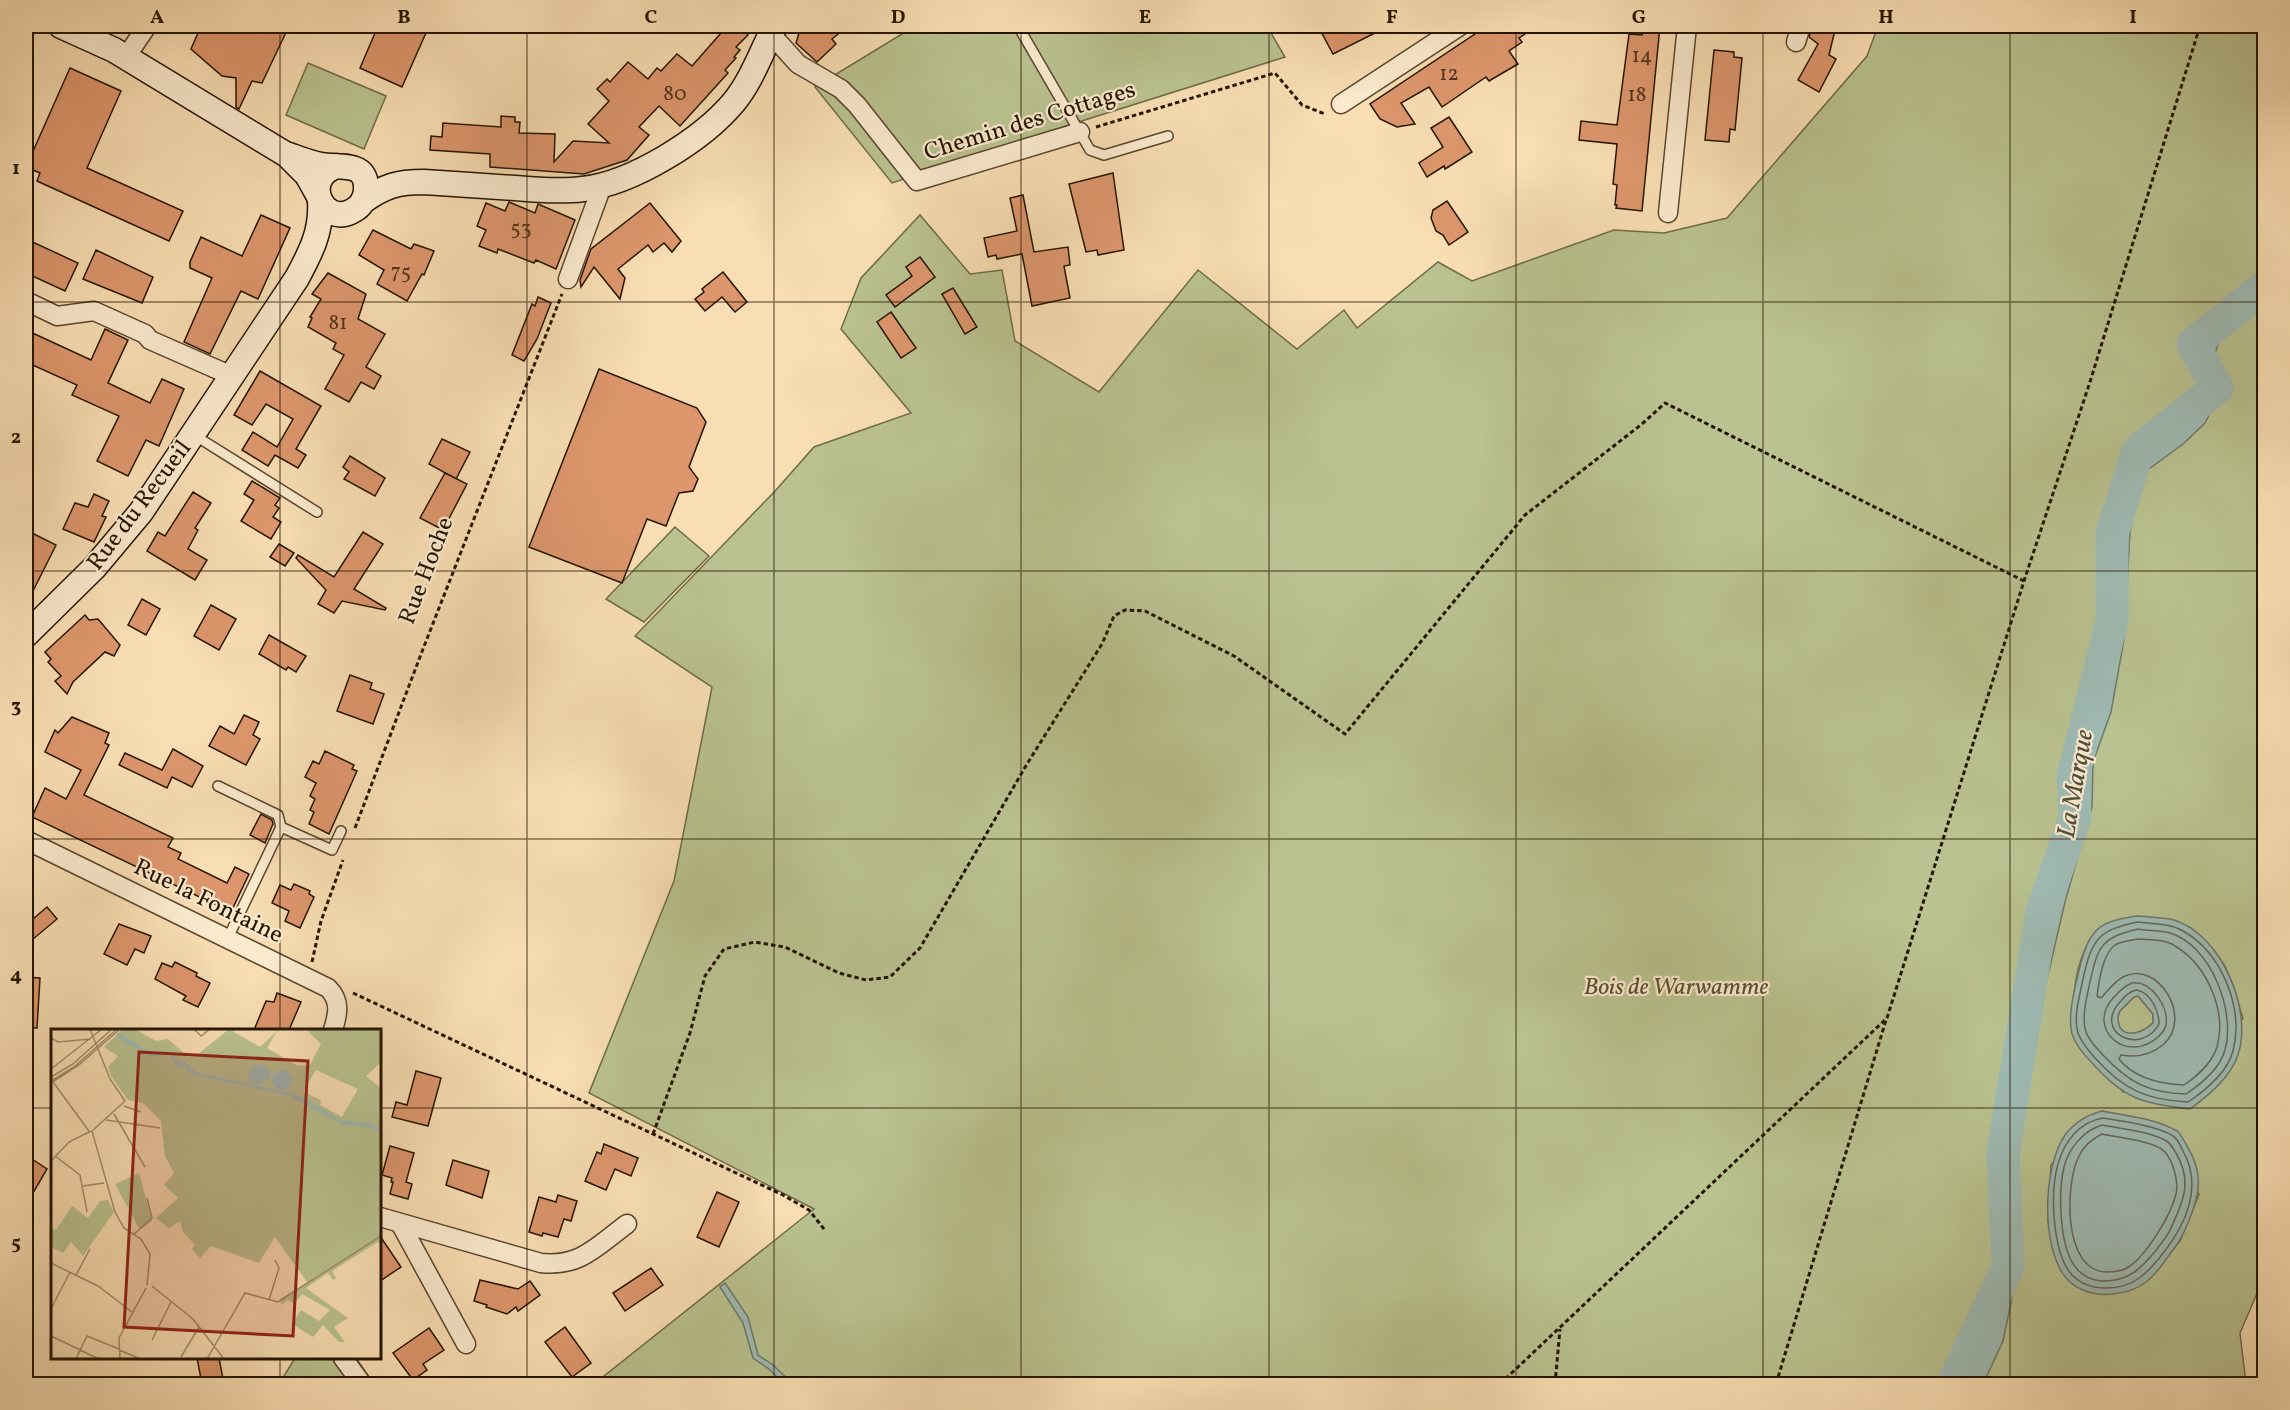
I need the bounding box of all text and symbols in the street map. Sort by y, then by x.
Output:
text: A [150,4,164,32]
text: B [397,4,411,32]
text: C [645,4,658,32]
text: D [891,4,905,32]
text: E [1139,4,1151,32]
text: F [1386,4,1398,32]
text: G [1632,4,1646,32]
text: H [1878,4,1894,32]
text: I [2129,4,2137,32]
house number: 14 [1632,42,1652,71]
house number: 12 [1439,60,1459,89]
street label: Chemin des Cottages [920,74,1140,170]
house number: 80 [663,80,687,109]
house number: 18 [1628,81,1646,110]
text: 1 [12,155,20,183]
house number: 53 [511,214,531,243]
house number: 75 [391,258,411,287]
house number: 81 [329,309,347,338]
text: 2 [11,424,21,452]
street label: Rue du Recueil [80,434,200,578]
street label: Rue Hoche [391,512,463,630]
text: 3 [11,693,21,721]
water label: La Marque [2049,726,2103,841]
street label: Rue la Fontaine [127,851,289,953]
text: 4 [10,962,22,990]
park label: Bois de Warwamme [1584,971,1768,1005]
inset map [51,1029,381,1359]
text: 5 [11,1230,21,1258]

